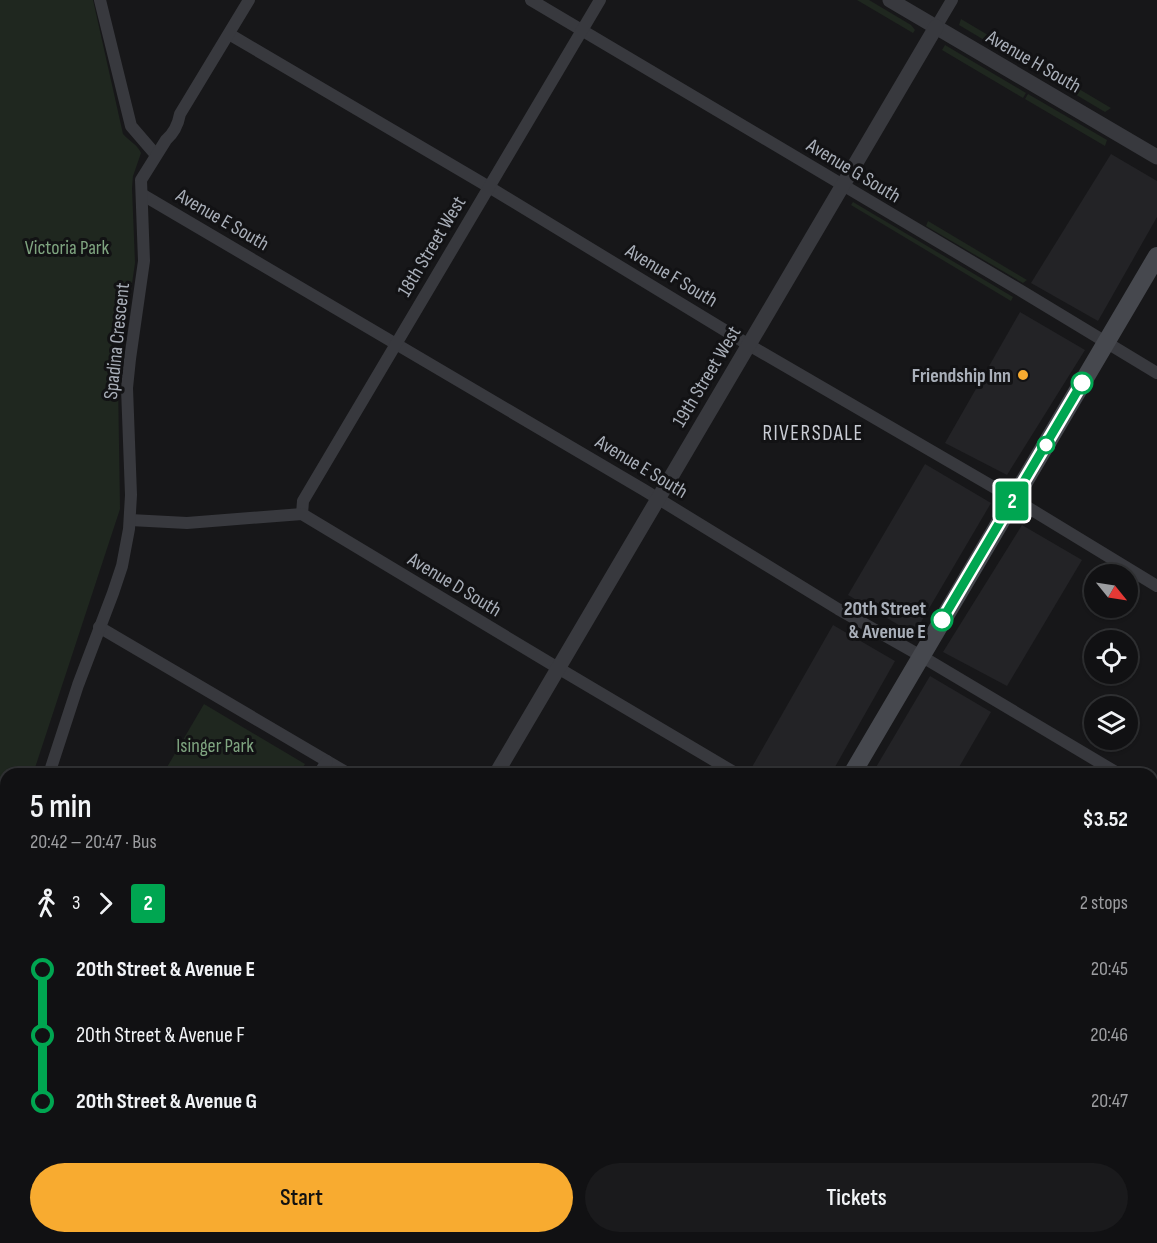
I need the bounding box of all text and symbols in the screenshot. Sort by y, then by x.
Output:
street label: Avenue H South [981,25,1085,99]
street label: Avenue G South [801,133,905,208]
street label: Avenue E South [171,183,273,256]
street label: 18th Street West [392,192,471,301]
park label: Victoria Park [25,236,110,260]
street label: Avenue F South [620,239,722,313]
street label: Spadina Crescent [99,282,135,401]
street label: 19th Street West [667,322,746,431]
place label: Friendship Inn [912,364,1011,388]
marker: Friendship Inn [1016,368,1030,382]
unlabelled marker [1071,372,1093,394]
district label: RIVERSDALE [762,421,864,446]
street label: Avenue E South [590,429,692,504]
unlabelled marker [1037,436,1055,454]
line badge: 2 [992,482,1032,520]
text: 2 [1007,489,1017,514]
street label: Avenue D South [402,547,506,622]
north arrow [1084,564,1138,618]
map controls [1084,564,1138,750]
place label: 20th Street & Avenue E [844,597,926,644]
marker: 20th Street & Avenue E [931,609,953,631]
button: locate [1084,630,1138,684]
button: layers [1084,696,1138,750]
park label: Isinger Park [176,734,254,758]
text: 5 min [30,787,92,827]
text: $3.52 [1083,806,1128,833]
text: 20:42 – 20:47 · Bus [30,830,157,854]
icon: walk [30,887,63,920]
icon: forward [89,887,122,920]
text: 3 [72,891,80,915]
text: 2 [143,891,153,916]
text: 2 stops [1080,891,1128,915]
text: 20th Street & Avenue E [76,956,255,983]
text: 20:45 [1091,957,1128,981]
text: 20th Street & Avenue F [76,1022,245,1049]
text: 20:46 [1090,1023,1128,1047]
text: 20th Street & Avenue G [76,1088,257,1115]
text: 20:47 [1091,1089,1128,1113]
button: Start [30,1163,573,1232]
button: Tickets [585,1163,1128,1232]

